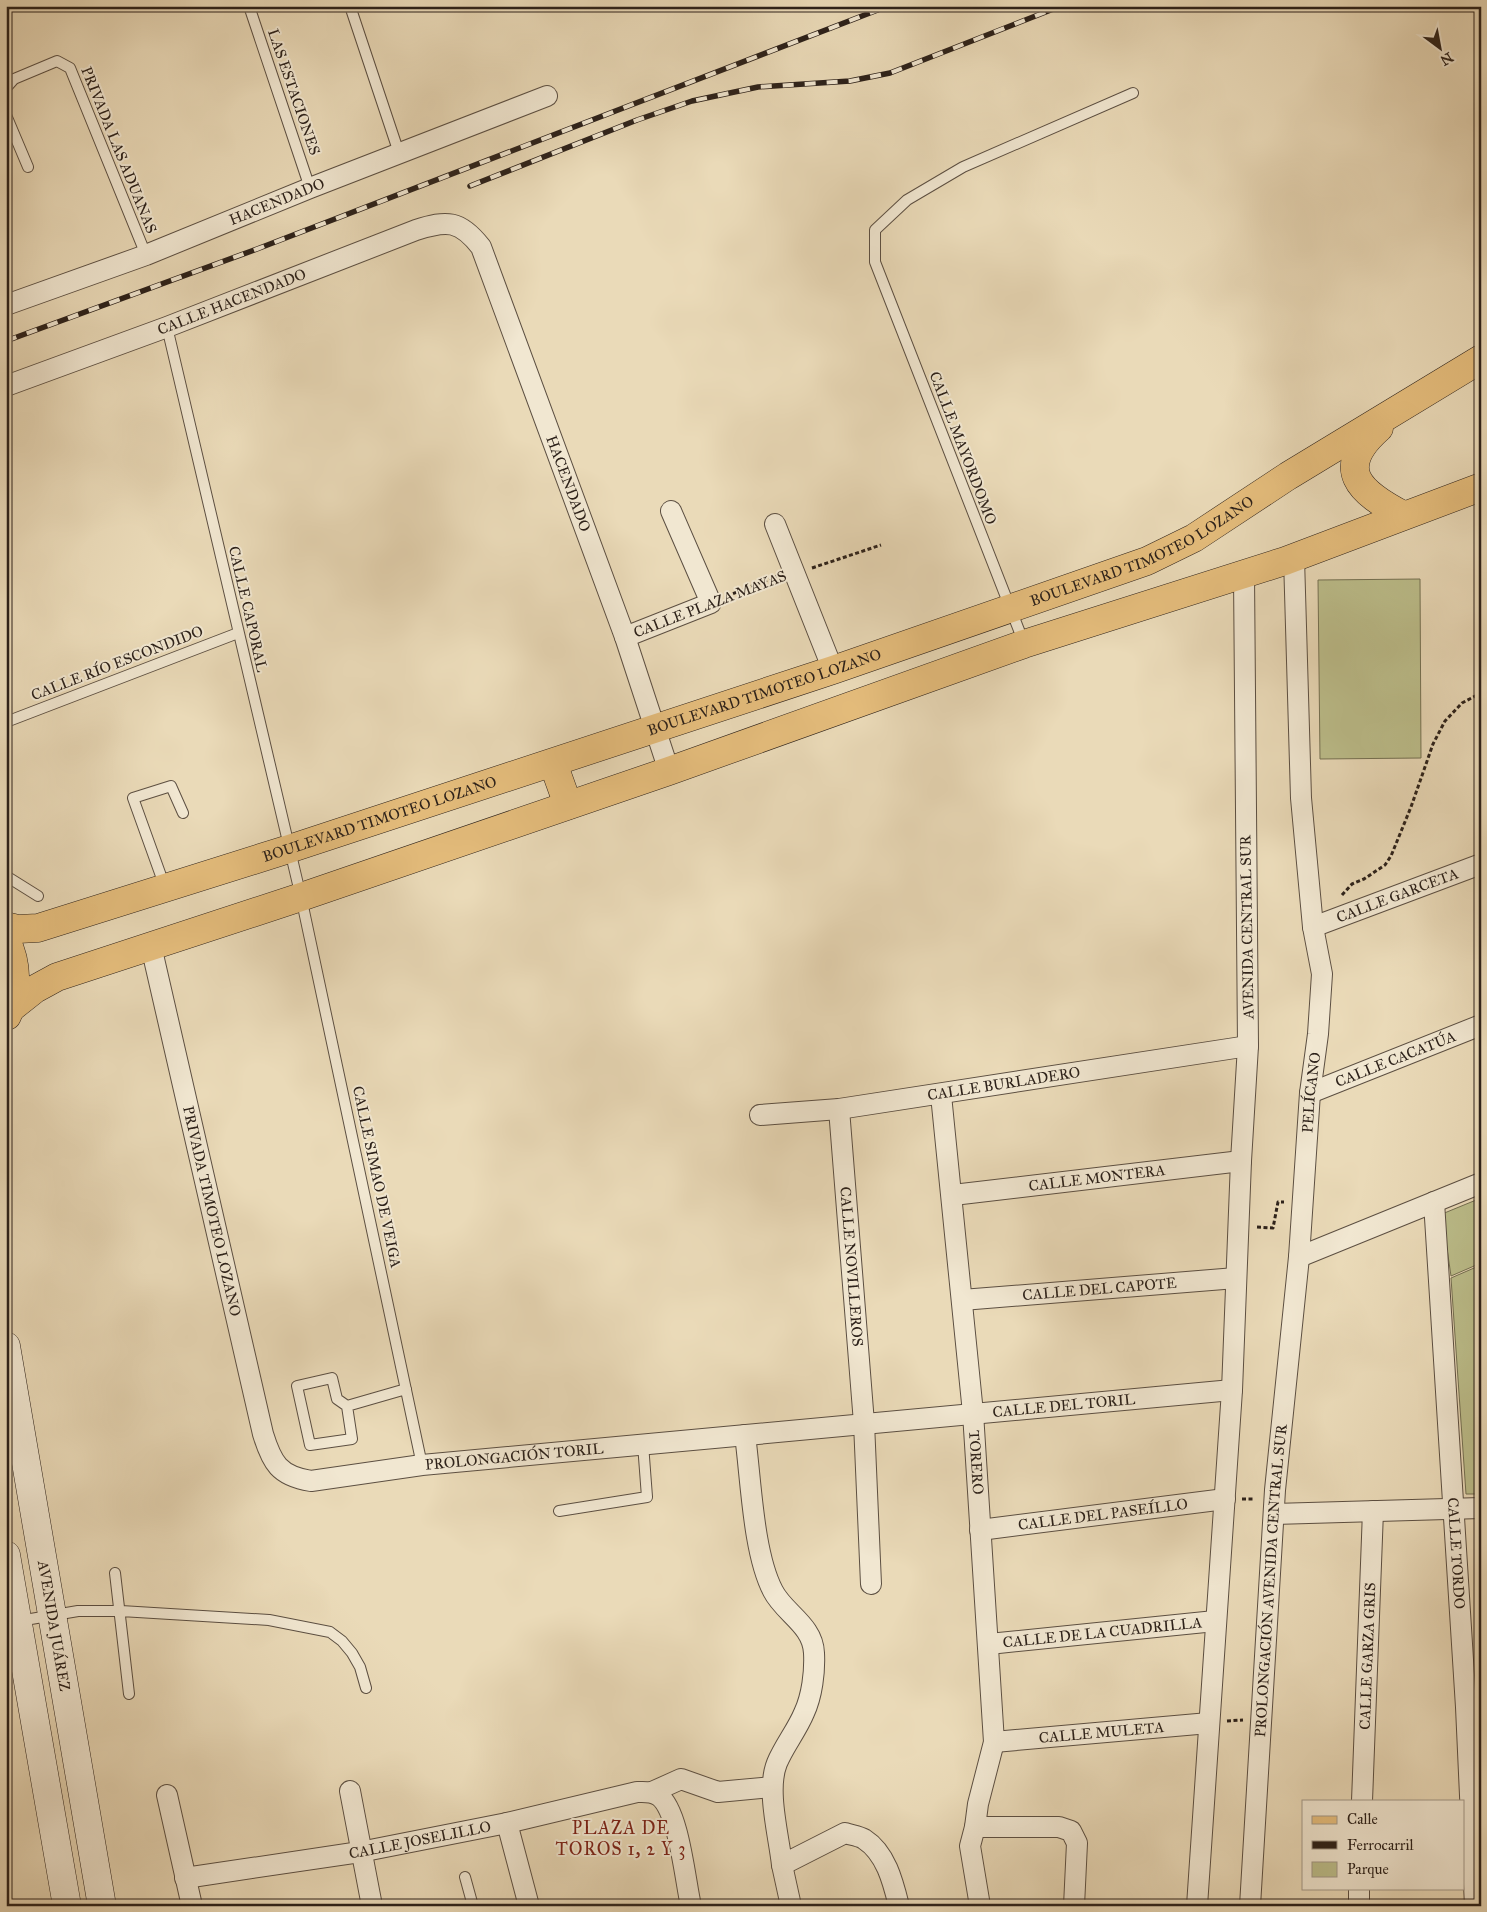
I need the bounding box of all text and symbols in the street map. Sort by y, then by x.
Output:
north arrow [1414,22,1464,72]
street label: LAS ESTACIONES [264,26,324,158]
text: N [1437,48,1456,69]
street label: PRIVADA LAS ADUANAS [77,64,161,236]
street label: HACENDADO [226,174,327,229]
street label: CALLE HACENDADO [155,265,309,339]
street label: CALLE MAYORDOMO [925,369,1001,527]
street label: HACENDADO [542,433,594,534]
street label: BOULEVARD TIMOTEO LOZANO [1028,492,1257,610]
street label: CALLE CAPORAL [225,544,271,674]
street label: CALLE PLAZA MAYAS [631,566,789,642]
street label: CALLE RÍO ESCONDIDO [28,621,206,704]
street label: BOULEVARD TIMOTEO LOZANO [645,645,884,739]
street label: BOULEVARD TIMOTEO LOZANO [260,772,499,866]
street label: AVENIDA CENTRAL SUR [1236,834,1258,1020]
street label: CALLE GARCETA [1334,864,1461,926]
street label: CALLE CACATÚA [1333,1027,1458,1091]
street label: PELÍCANO [1298,1051,1324,1133]
street label: CALLE BURLADERO [926,1063,1082,1104]
street label: CALLE SIMAO DE VEIGA [349,1084,405,1270]
street label: PRIVADA TIMOTEO LOZANO [179,1104,245,1318]
street label: CALLE MONTERA [1028,1161,1166,1195]
street label: CALLE NOVILLEROS [836,1186,867,1347]
street label: CALLE DEL CAPOTE [1022,1274,1178,1304]
street label: CALLE DEL TORIL [992,1390,1136,1421]
street label: PROLONGACIÓN AVENIDA CENTRAL SUR [1251,1423,1291,1738]
street label: TORERO [965,1429,987,1495]
street label: PROLONGACIÓN TORIL [424,1439,604,1474]
street label: CALLE DEL PASEÍLLO [1017,1495,1189,1534]
street label: CALLE TORDO [1444,1497,1469,1610]
street label: AVENIDA JUÁREZ [34,1558,74,1693]
street label: CALLE GARZA GRIS [1356,1582,1379,1730]
street label: CALLE DE LA CUADRILLA [1002,1613,1203,1652]
street label: CALLE MULETA [1038,1718,1165,1747]
legend [1302,1800,1464,1890]
text: Calle [1347,1810,1378,1828]
street label: CALLE JOSELILLO [348,1817,492,1863]
district label: PLAZA DE TOROS 1, 2 Y 3 [556,1817,687,1860]
text: Ferrocarril [1347,1836,1415,1854]
text: Parque [1347,1860,1389,1879]

